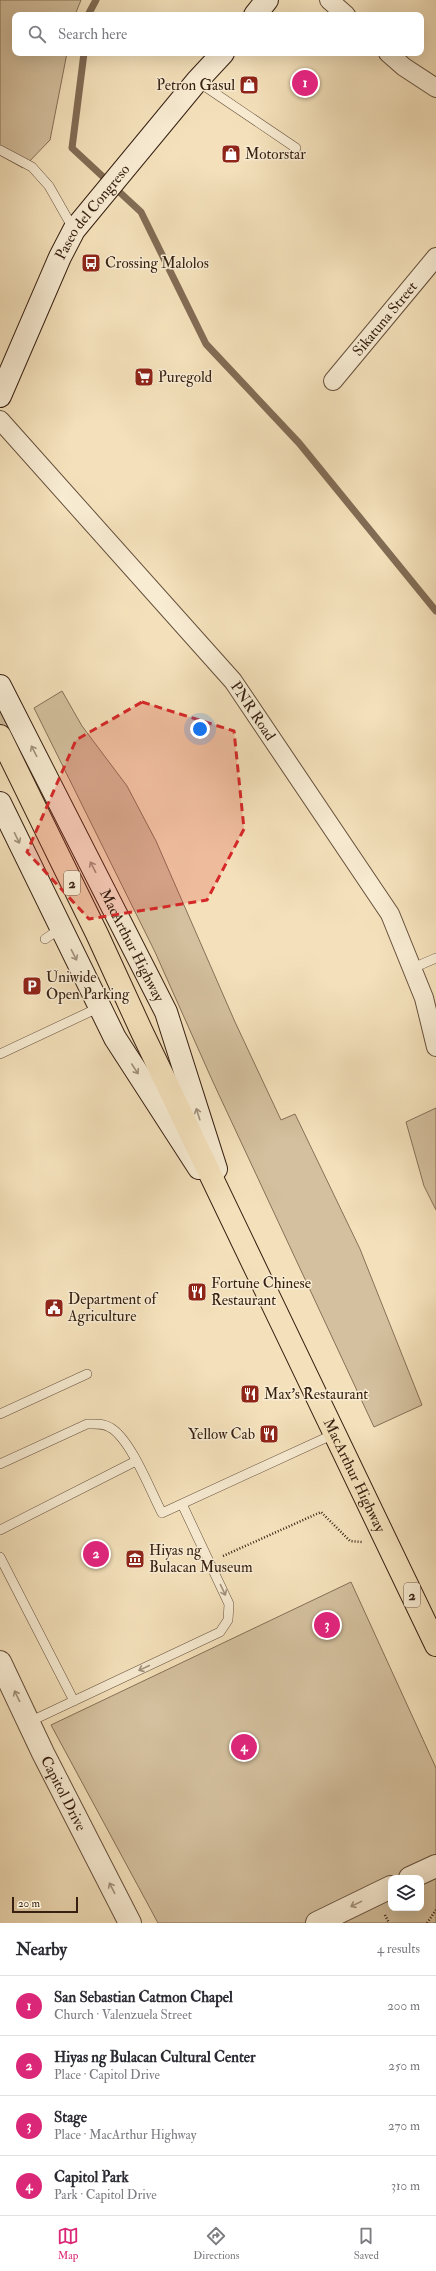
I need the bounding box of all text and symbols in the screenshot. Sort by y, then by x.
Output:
search box [12,12,424,56]
icon: search [26,23,48,45]
text: Search here [58,25,127,44]
pin: 1 [292,68,318,98]
shop icon: Petron Gasul [238,74,260,96]
place label: Petron Gasul [156,76,235,95]
shop icon: Motorstar [220,143,242,165]
place label: Motorstar [245,145,306,164]
street label: Paseo del Congreso [51,161,134,263]
bus stop icon: Crossing Malolos [80,252,102,274]
place label: Crossing Malolos [105,254,209,273]
street label: Sikatuna Street [349,278,422,360]
supermarket icon: Puregold [133,366,155,388]
place label: Puregold [158,368,213,387]
street label: PNR Road [226,678,280,745]
your location [190,719,210,739]
one-way arrow [30,745,37,757]
one-way arrow [14,832,21,844]
one-way arrow [88,861,96,873]
road number: 2 [64,871,80,895]
street label: MacArthur Highway [95,886,168,1006]
one-way arrow [71,949,78,961]
place label: Uniwide Open Parking [46,968,130,1005]
parking icon: Uniwide Open Parking [21,975,43,997]
one-way arrow [132,1063,140,1075]
one-way arrow [194,1108,201,1121]
place label: Fortune Chinese Restaurant [211,1274,311,1310]
restaurant icon: Fortune Chinese Restaurant [186,1281,208,1303]
place label: Department of Agriculture [67,1290,158,1326]
public building icon: Department of Agriculture [43,1297,65,1319]
restaurant icon: Max's Restaurant [239,1383,261,1405]
place label: Max's Restaurant [264,1385,368,1404]
street label: MacArthur Highway [319,1415,390,1536]
restaurant icon: Yellow Cab [258,1423,280,1445]
place label: Yellow Cab [188,1425,255,1444]
pin: 2 [83,1539,109,1569]
place label: Hiyas ng Bulacan Museum [149,1541,253,1577]
museum icon: Hiyas ng Bulacan Museum [124,1548,146,1570]
road number: 2 [404,1583,420,1607]
one-way arrow [220,1584,227,1596]
pin: 3 [314,1610,340,1640]
one-way arrow [139,1665,151,1672]
one-way arrow [13,1691,20,1703]
pin: 4 [231,1732,257,1762]
street label: Capitol Drive [36,1753,90,1834]
map controls [388,1875,424,1911]
button: layers [388,1875,424,1911]
one-way arrow [108,1882,115,1894]
scale bar [12,1895,78,1914]
text: 20 m [18,1897,40,1910]
one-way arrow [350,1901,362,1908]
text: Nearby [16,1939,67,1960]
text: 4 results [377,1941,420,1957]
text: San Sebastian Catmon Chapel [54,1988,233,2007]
text: 1 [27,1998,31,2014]
text: 200 m [387,1998,420,2014]
text: Church · Valenzuela Street [54,2007,192,2023]
text: Hiyas ng Bulacan Cultural Center [54,2048,256,2067]
text: 2 [26,2058,32,2074]
text: 250 m [388,2058,420,2074]
text: Place · Capitol Drive [54,2067,160,2083]
text: Stage [54,2108,87,2127]
text: 3 [27,2118,32,2134]
text: 270 m [388,2118,420,2134]
text: Place · MacArthur Highway [54,2127,197,2143]
text: Capitol Park [54,2168,129,2187]
text: 4 [25,2178,33,2194]
text: 310 m [391,2178,420,2194]
text: Park · Capitol Drive [54,2187,157,2203]
tab: Map [57,2225,79,2262]
tab: Directions [193,2225,240,2262]
tab: Saved [354,2225,379,2262]

